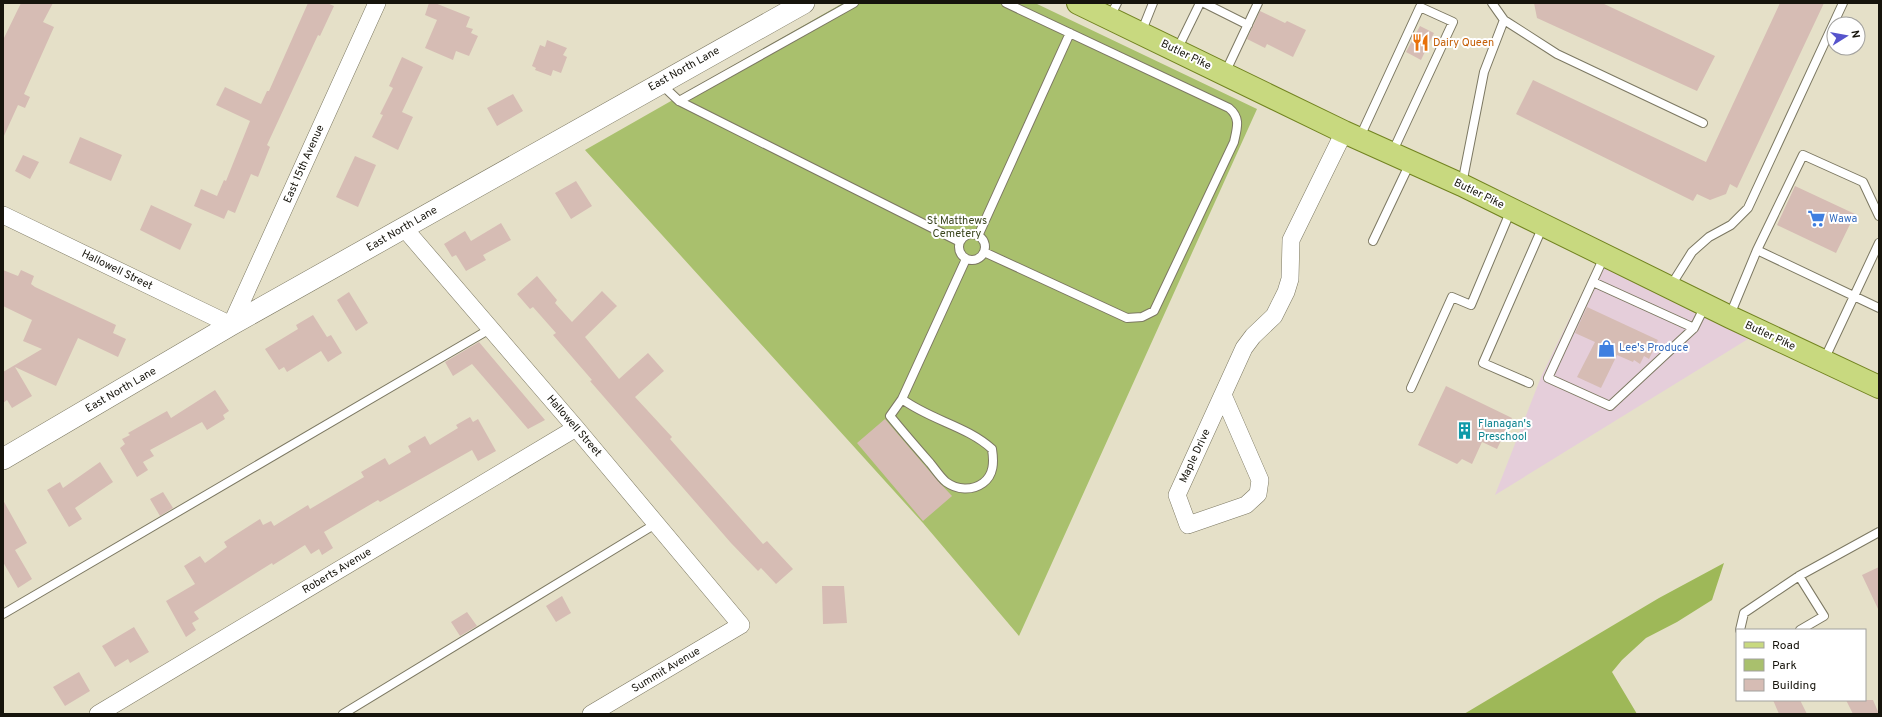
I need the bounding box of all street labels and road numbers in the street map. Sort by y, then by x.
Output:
street label: Butler Pike [1159,37,1214,73]
street label: East North Lane [646,44,722,94]
street label: East 15th Avenue [280,123,328,205]
street label: Butler Pike [1452,176,1507,212]
street label: East North Lane [364,203,440,255]
street label: Hallowell Street [79,247,155,293]
street label: Butler Pike [1742,318,1798,354]
street label: East North Lane [83,364,159,416]
street label: Hallowell Street [543,392,605,460]
street label: Maple Drive [1176,427,1214,485]
street label: Roberts Avenue [300,545,374,597]
street label: Summit Avenue [629,644,703,696]

